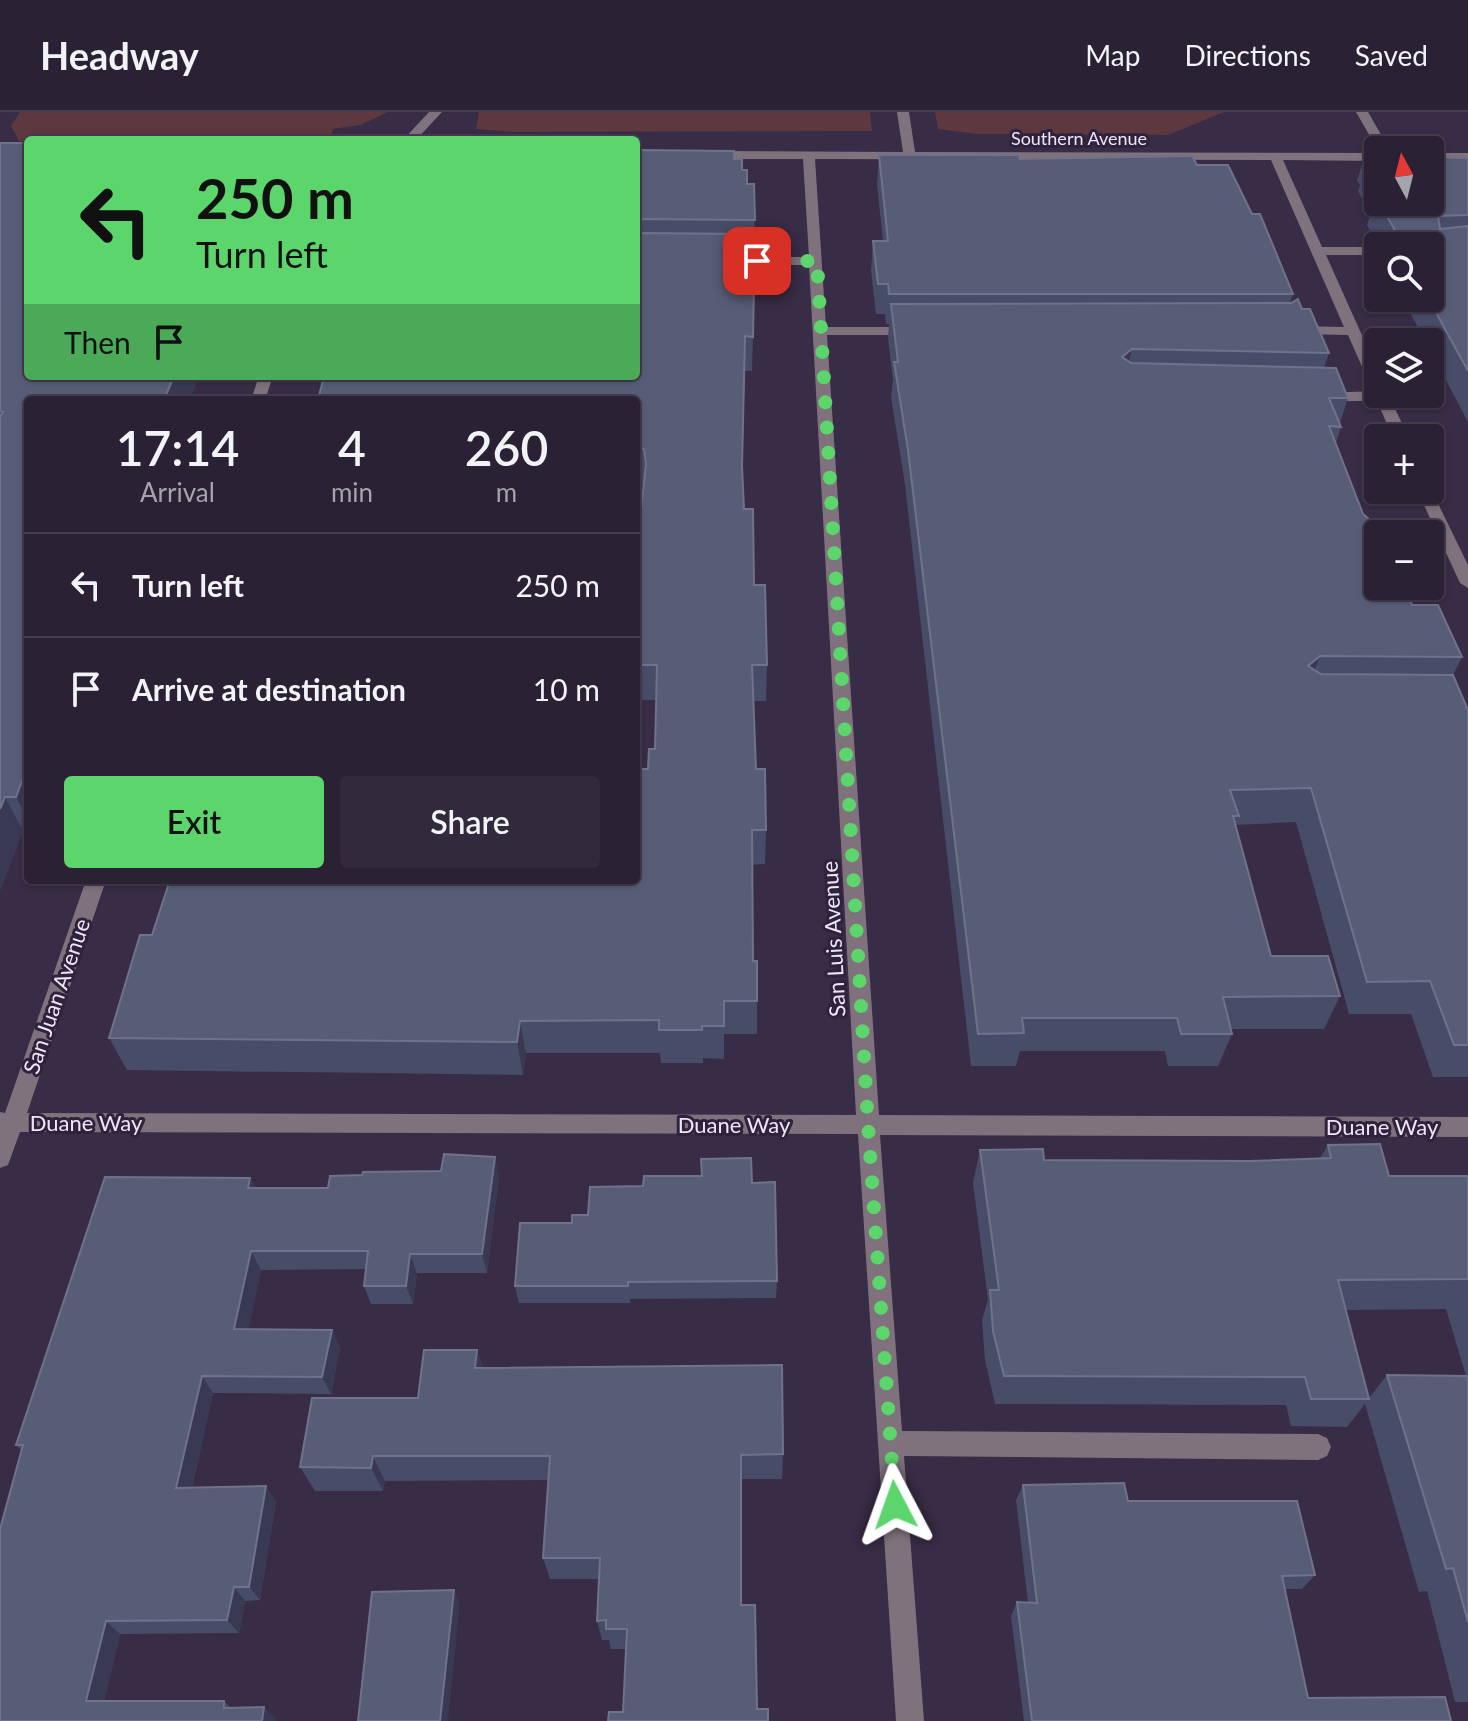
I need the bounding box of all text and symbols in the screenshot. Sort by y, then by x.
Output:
text: Headway [40,32,199,78]
text: Map [1085,38,1140,72]
text: Directions [1184,38,1311,72]
text: Saved [1355,38,1428,72]
street label: Southern Avenue [1011,127,1147,149]
north arrow [1364,136,1444,216]
map controls [1364,136,1444,600]
text: 250 m [196,164,354,231]
icon: left [64,168,168,272]
pin [723,227,791,295]
text: Turn left [196,232,328,276]
button: search [1364,232,1444,312]
icon: arrive [735,239,779,283]
icon: arrive [147,320,191,364]
text: Then [64,324,131,360]
button: layers [1364,328,1444,408]
text: 17:14 [116,419,239,476]
text: 4 [338,419,366,476]
text: 260 [465,419,548,476]
button: + [1364,424,1444,504]
text: Arrival [140,476,215,508]
text: min [331,476,373,508]
text: m [496,476,517,508]
button: − [1364,520,1444,600]
icon: left [64,563,108,607]
text: Turn left [132,567,244,603]
text: 250 m [515,567,600,603]
icon: arrive [64,667,108,711]
text: Arrive at destination [132,671,406,707]
text: 10 m [533,671,600,707]
button: Exit [64,776,324,868]
button: Share [340,776,600,868]
street label: San Luis Avenue [815,860,851,1018]
street label: San Juan Avenue [17,915,95,1077]
street label: Duane Way [30,1109,143,1136]
street label: Duane Way [678,1111,791,1138]
street label: Duane Way [1326,1113,1439,1140]
position arrow [853,1463,937,1547]

